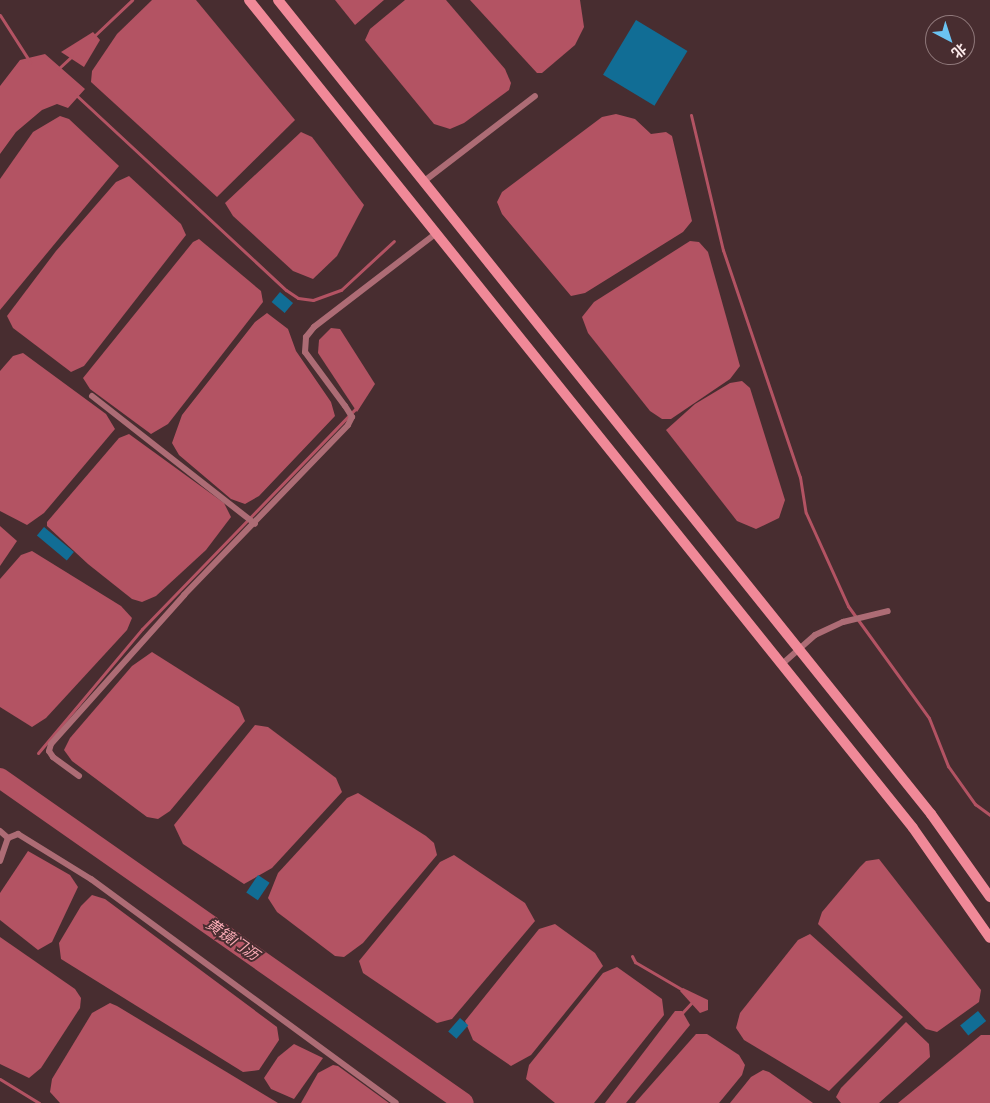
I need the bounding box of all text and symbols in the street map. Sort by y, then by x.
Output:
north arrow [925,15,975,65]
text: 北 [948,39,970,62]
water label: 黄镜门沥 [202,915,262,965]

